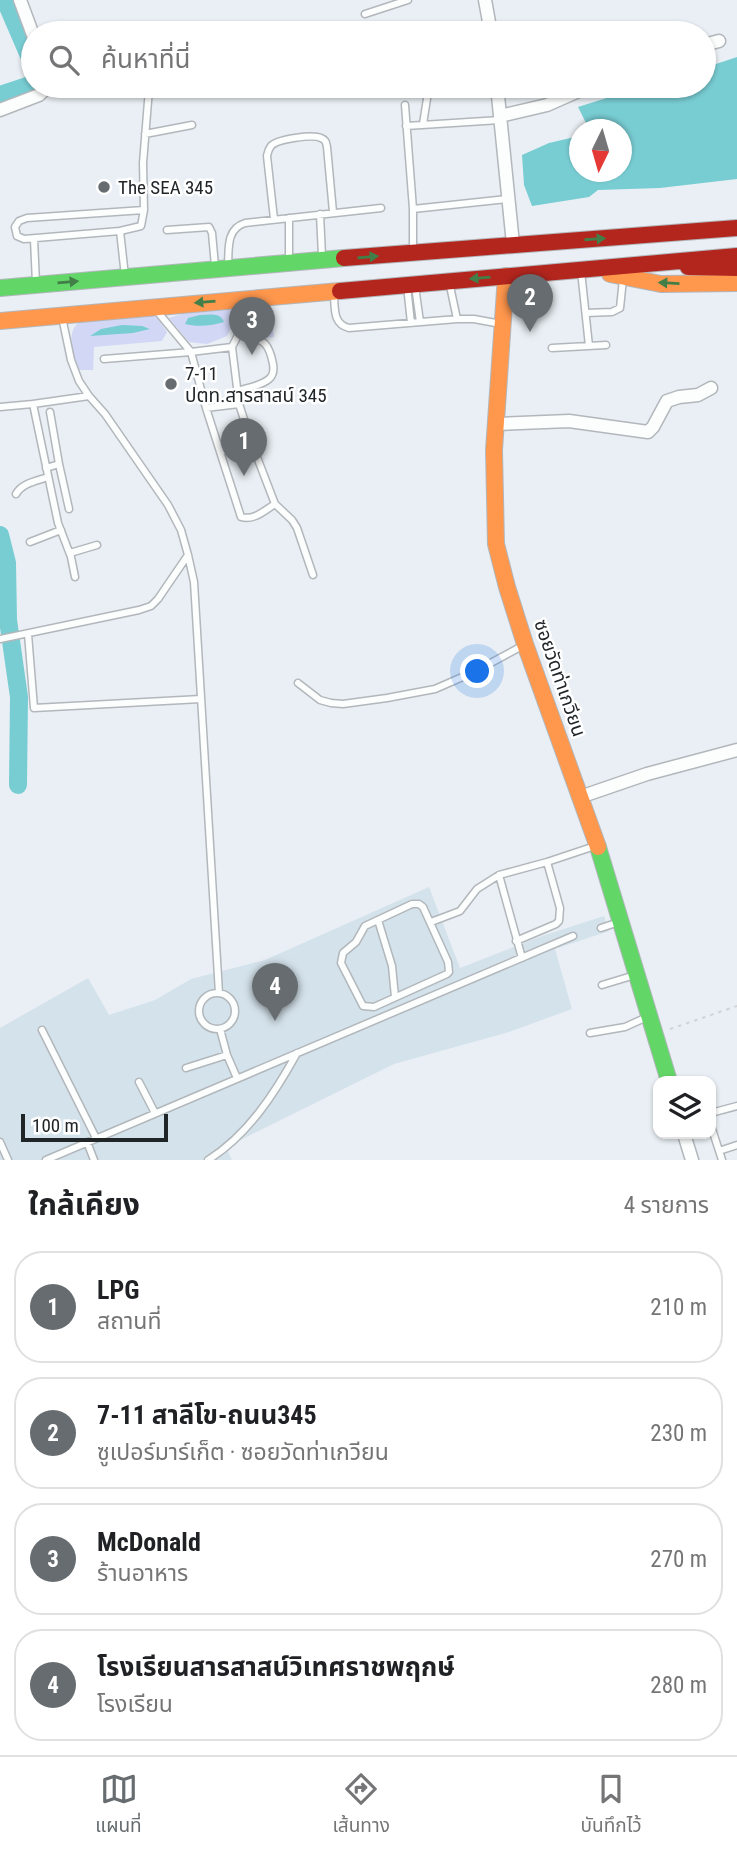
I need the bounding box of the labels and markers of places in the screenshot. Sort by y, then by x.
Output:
place label: The SEA 345 [118,176,213,199]
marker: The SEA 345 [96,179,112,195]
pin: 2 [507,274,553,332]
pin: 3 [229,297,275,355]
place label: 7-11 ปตท.สารสาสน์ 345 [185,362,327,407]
marker: 7-11 ปตท.สารสาสน์ 345 [163,376,179,392]
pin: 1 [221,418,267,476]
pin: 4 [252,963,298,1021]

